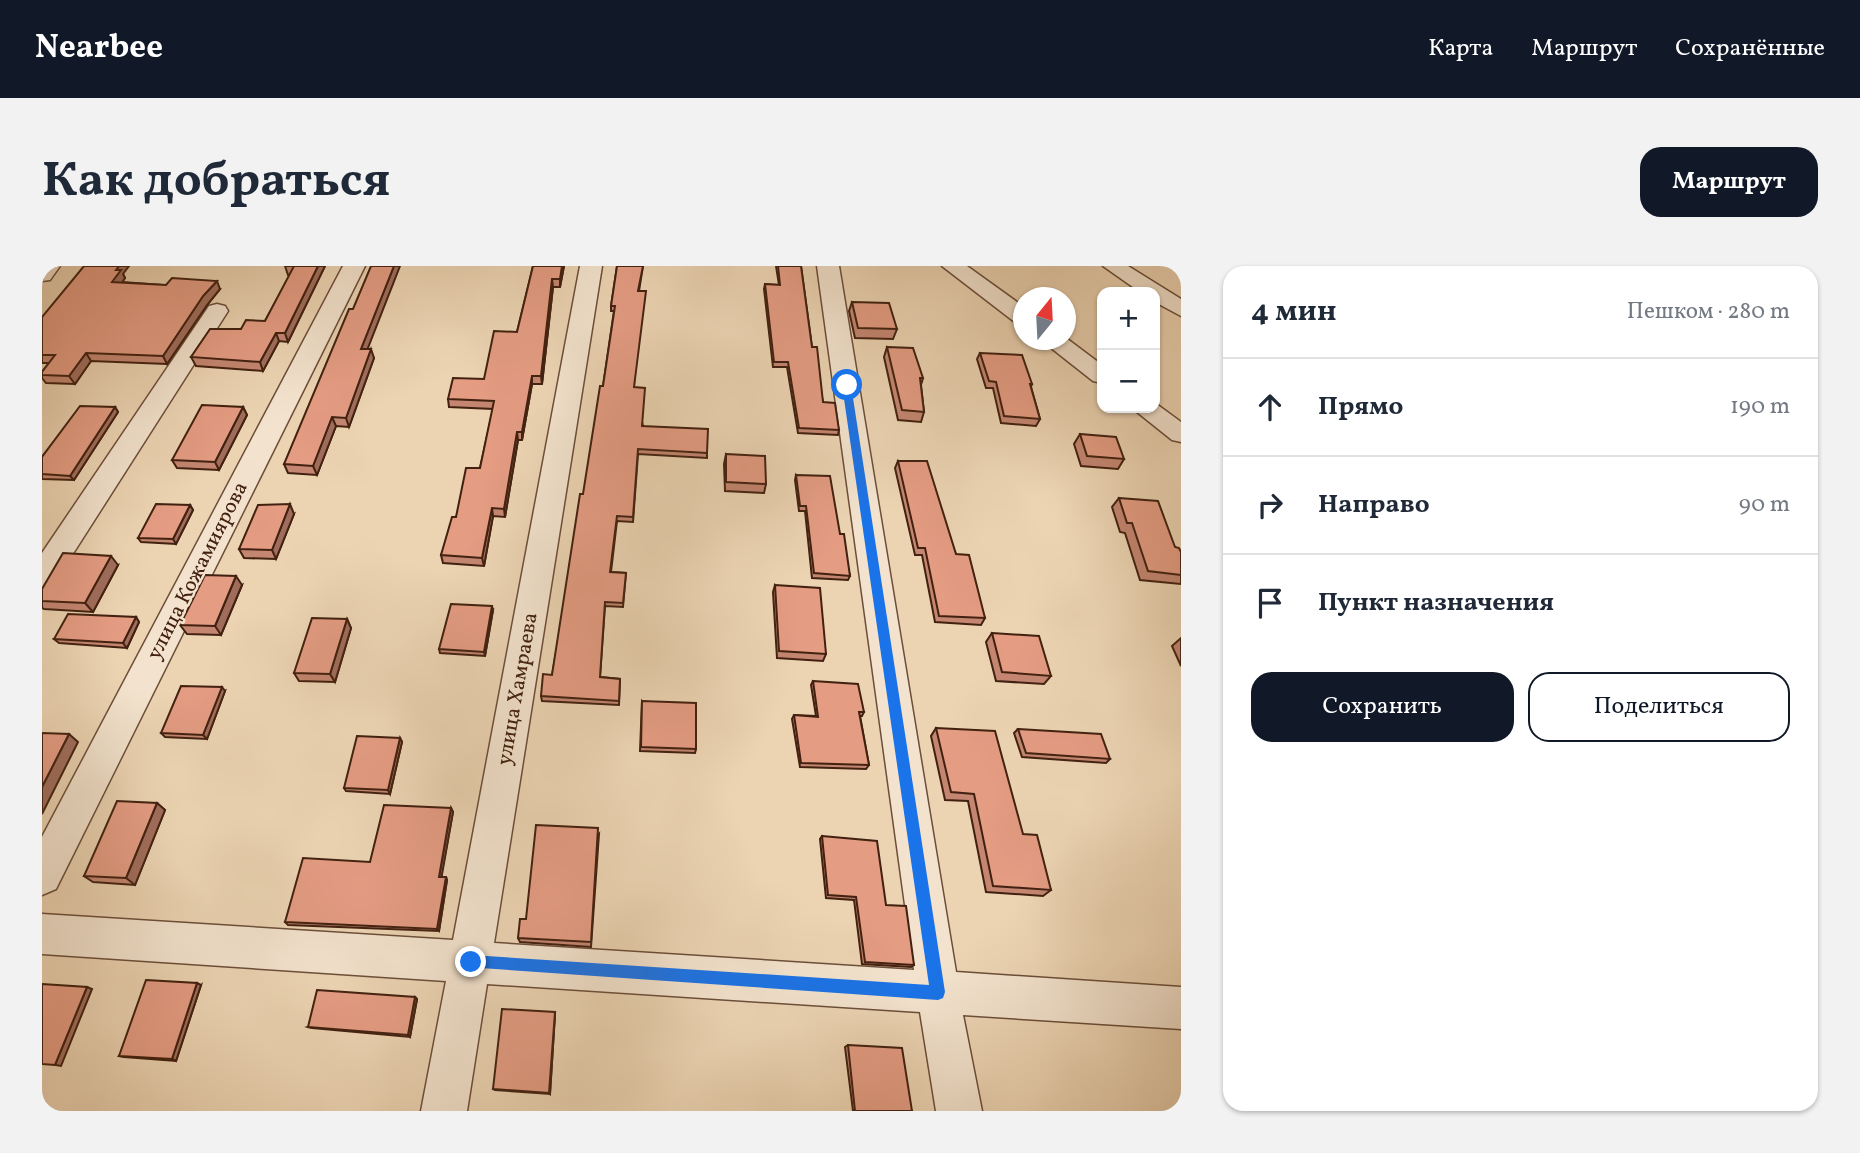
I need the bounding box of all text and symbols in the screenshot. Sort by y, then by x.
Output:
text: Nearbee [35,26,163,72]
text: Карта [1428,32,1493,66]
text: Маршрут [1531,32,1637,66]
text: Сохранённые [1675,32,1825,66]
button: Маршрут [1640,147,1818,217]
text: Как добраться [42,148,390,217]
north arrow [1013,287,1076,350]
map controls [1097,287,1160,413]
button: + [1097,287,1160,350]
text: 4 мин [1251,291,1336,333]
text: Пешком · 280 m [1627,296,1790,328]
button: − [1097,350,1160,413]
route start [831,369,862,400]
icon: ahead [1251,388,1289,426]
text: Прямо [1318,389,1403,425]
text: 190 m [1730,391,1790,423]
street label: улица Кожамиярова [140,477,256,665]
icon: right [1251,486,1289,524]
text: Направо [1318,487,1430,523]
text: 90 m [1739,489,1790,521]
icon: arrive [1251,584,1289,622]
text: Пункт назначения [1318,585,1554,621]
street label: улица Хамраева [490,610,546,768]
button: Сохранить [1251,672,1514,742]
button: Поделиться [1528,672,1790,742]
route end [455,946,486,977]

